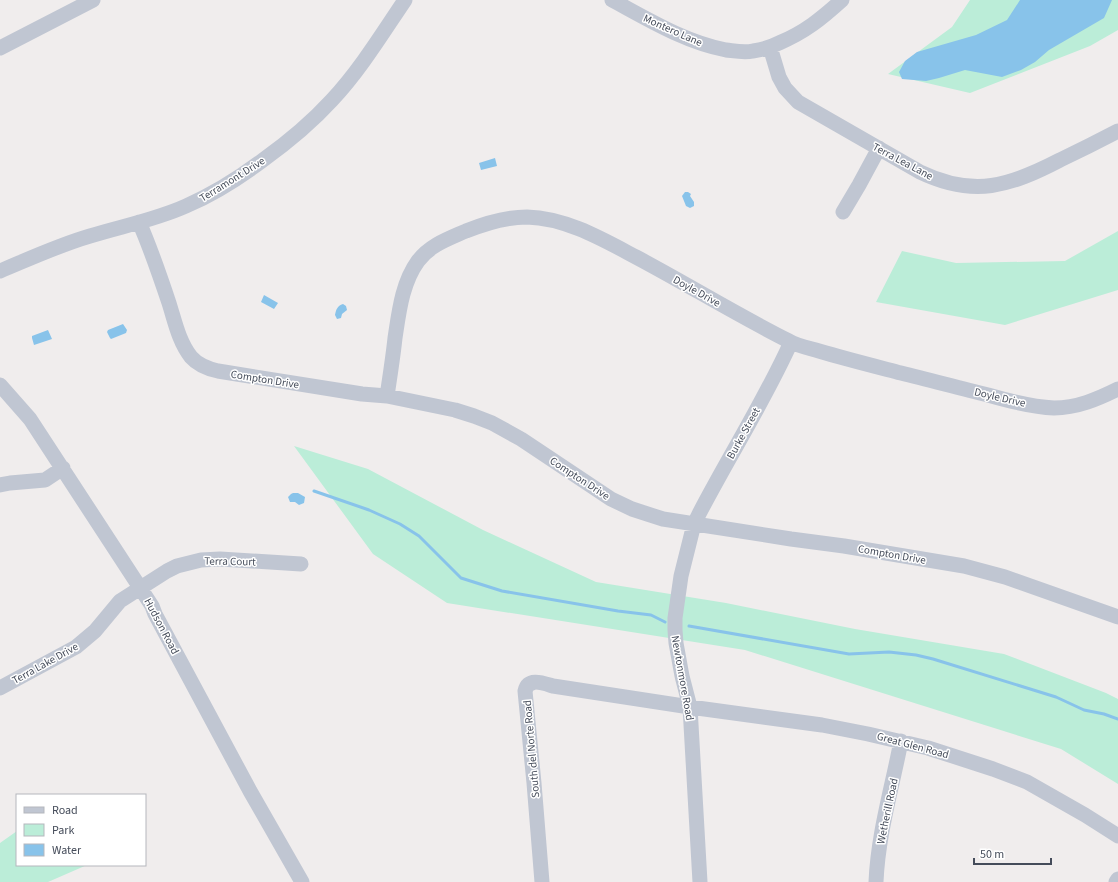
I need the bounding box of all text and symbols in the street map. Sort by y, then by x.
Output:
street label: Montero Lane [641,11,705,50]
street label: Terra Lea Lane [870,139,936,184]
street label: Terramont Drive [197,153,268,205]
street label: Doyle Drive [670,272,724,311]
street label: Compton Drive [230,367,301,392]
street label: Doyle Drive [973,384,1027,411]
street label: Burke Street [723,405,764,462]
street label: Compton Drive [547,453,613,504]
street label: Compton Drive [857,541,928,568]
street label: Terra Court [204,554,256,569]
street label: Hudson Road [140,595,183,657]
street label: Newtonmore Road [668,634,697,722]
street label: Terra Lake Drive [10,639,81,688]
street label: South del Norte Road [520,699,543,798]
street label: Great Glen Road [875,729,951,762]
street label: Wetherill Road [873,777,902,845]
legend [16,794,146,866]
text: Road [52,802,78,819]
text: Park [52,822,74,839]
scale bar [974,840,1051,866]
text: Water [52,842,82,859]
text: 50 m [980,846,1004,863]

